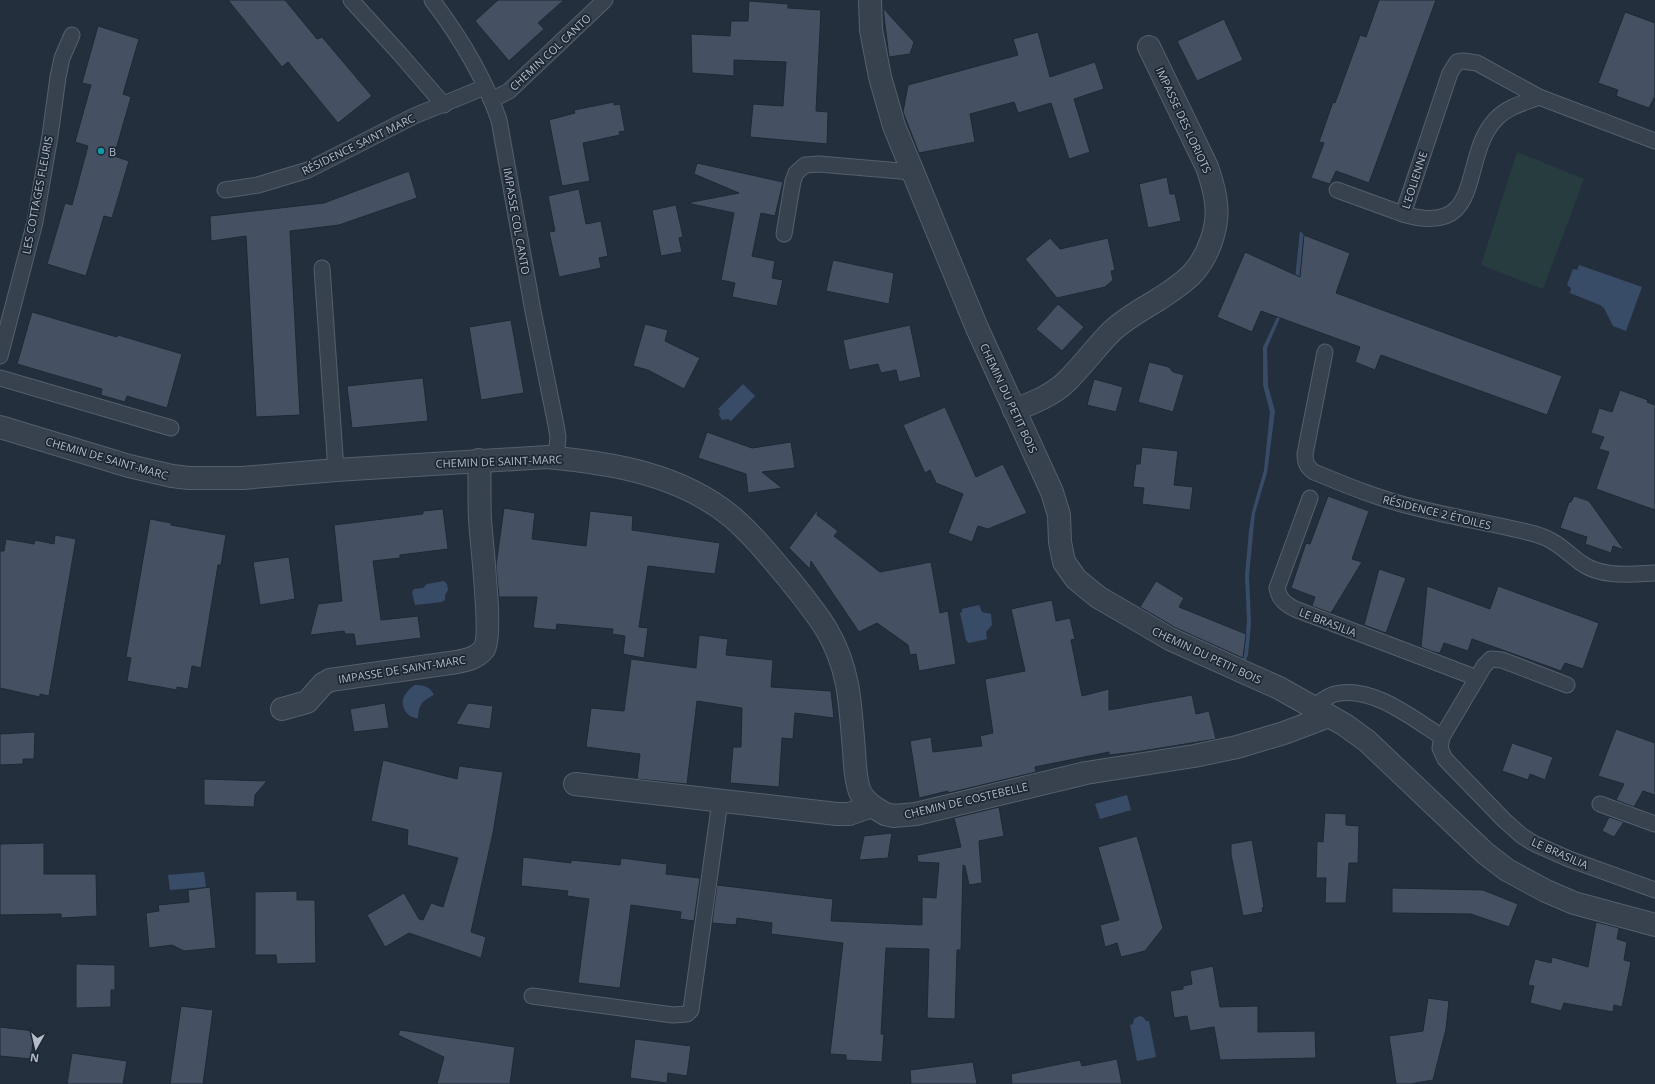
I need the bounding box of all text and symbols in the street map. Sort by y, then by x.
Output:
street label: CHEMIN COL CANTO [506,10,594,94]
street label: IMPASSE DES LORIOTS [1153,65,1215,175]
street label: RÉSIDENCE SAINT MARC [299,110,417,178]
street label: LES COTTAGES FLEURIS [18,135,56,255]
place label: B [109,144,116,159]
marker: B [96,146,106,156]
street label: L’EOLIENNE [1398,149,1430,211]
street label: IMPASSE COL CANTO [500,166,534,276]
street label: CHEMIN DU PETIT BOIS [977,341,1041,455]
street label: CHEMIN DE SAINT-MARC [44,433,170,483]
street label: CHEMIN DE SAINT-MARC [435,451,563,471]
street label: RÉSIDENCE 2 ÉTOILES [1381,491,1493,533]
street label: LE BRASILIA [1297,604,1359,640]
street label: CHEMIN DU PETIT BOIS [1150,623,1264,687]
street label: IMPASSE DE SAINT-MARC [337,651,467,687]
street label: CHEMIN DE COSTEBELLE [903,778,1029,822]
street label: LE BRASILIA [1529,834,1591,872]
north arrow [16,1028,56,1068]
text: N [29,1050,40,1066]

